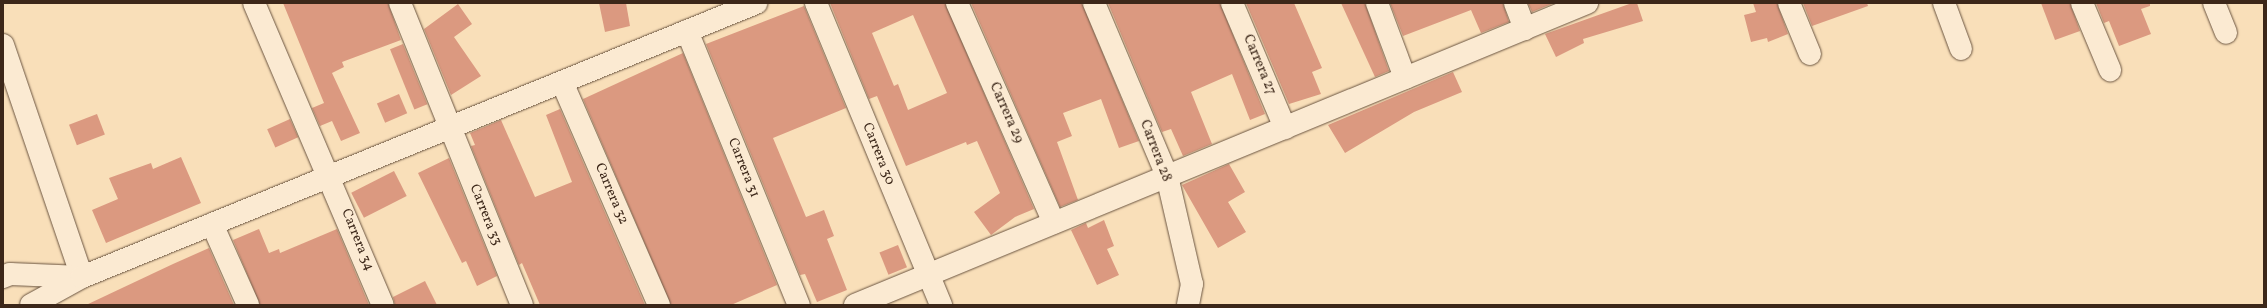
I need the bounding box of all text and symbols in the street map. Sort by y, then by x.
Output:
street label: Carrera 27 [1239,32,1279,98]
street label: Carrera 29 [985,80,1027,146]
street label: Carrera 28 [1136,118,1174,184]
street label: Carrera 30 [858,121,898,187]
street label: Carrera 31 [723,136,763,200]
street label: Carrera 32 [591,161,631,227]
street label: Carrera 33 [465,182,505,248]
street label: Carrera 34 [337,206,377,274]

